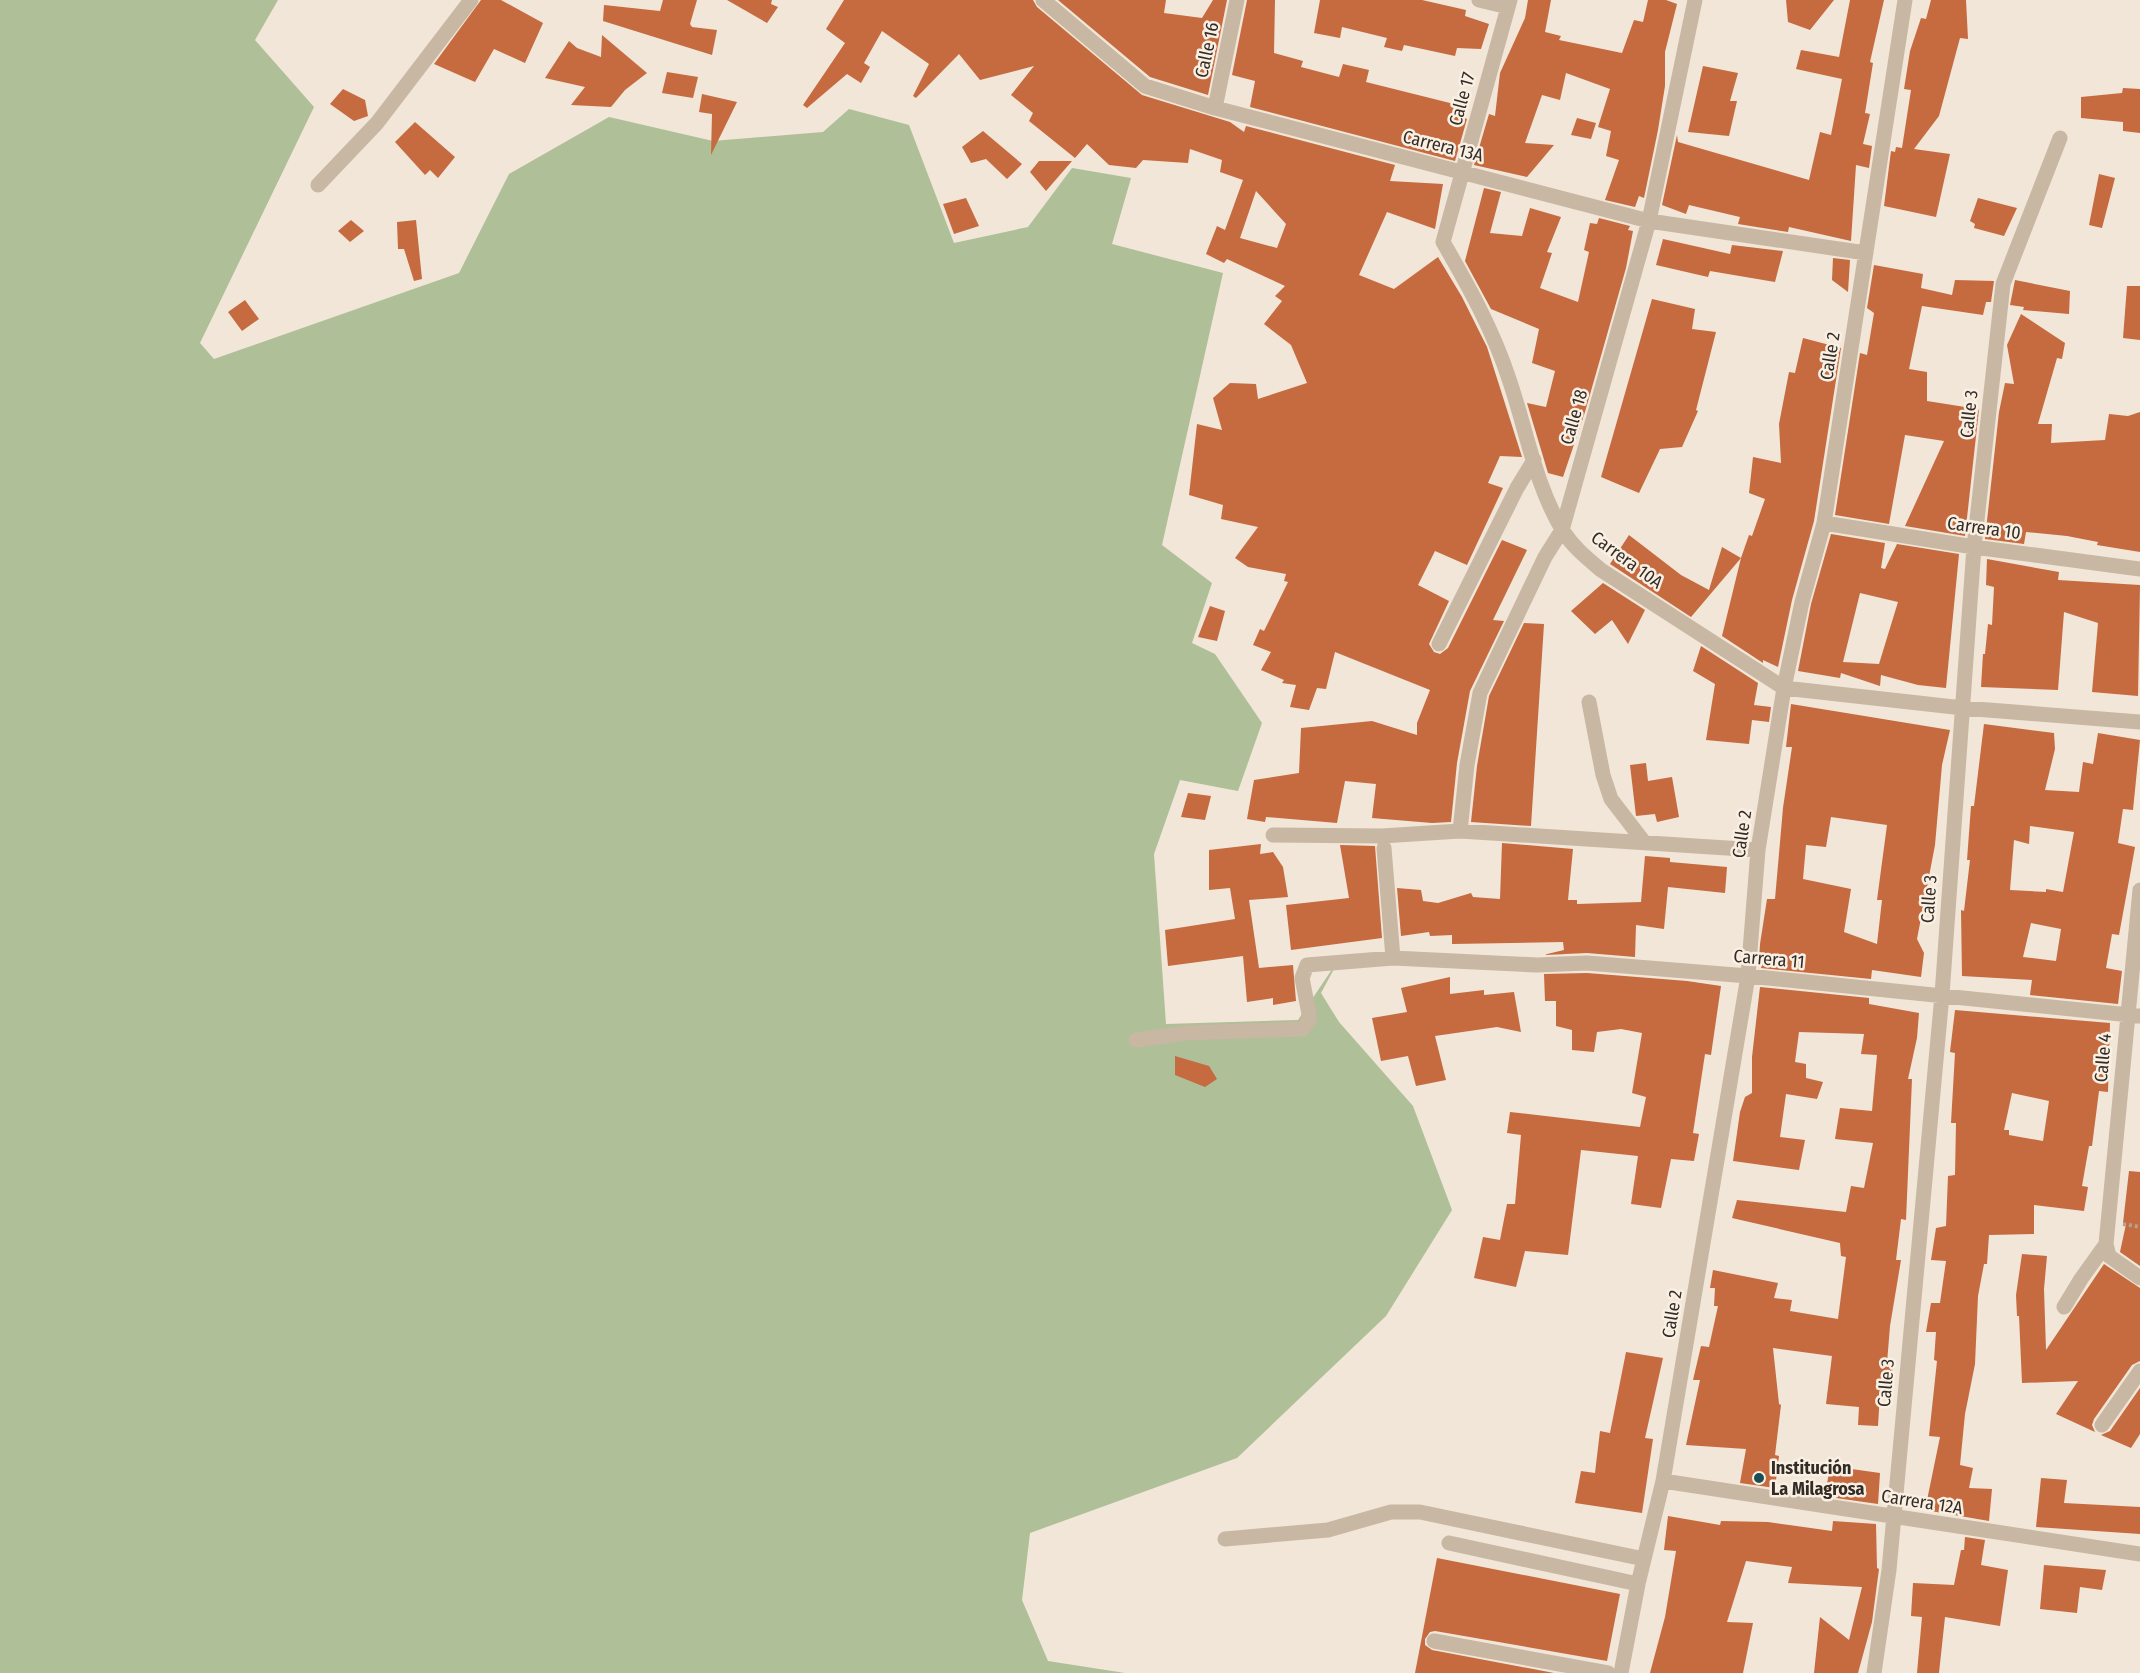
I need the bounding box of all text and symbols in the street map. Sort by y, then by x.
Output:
street label: Calle 16 [1190,20,1224,80]
street label: Calle 17 [1444,70,1480,128]
street label: Carrera 13A [1400,125,1486,167]
street label: Calle 2 [1815,330,1845,381]
street label: Calle 18 [1556,387,1592,447]
street label: Calle 3 [1956,389,1982,439]
street label: Carrera 10 [1946,512,2022,544]
street label: Carrera 10A [1587,527,1668,594]
street label: Calle 2 [1728,809,1756,859]
street label: Calle 3 [1916,874,1942,924]
street label: Carrera 11 [1733,945,1805,973]
street label: Calle 4 [2090,1032,2116,1083]
street label: Calle 2 [1657,1288,1687,1339]
street label: Calle 3 [1873,1358,1899,1408]
place label: Institución La Milagrosa [1771,1457,1865,1500]
marker: Institución La Milagrosa [1752,1471,1766,1485]
street label: Carrera 12A [1880,1485,1965,1519]

